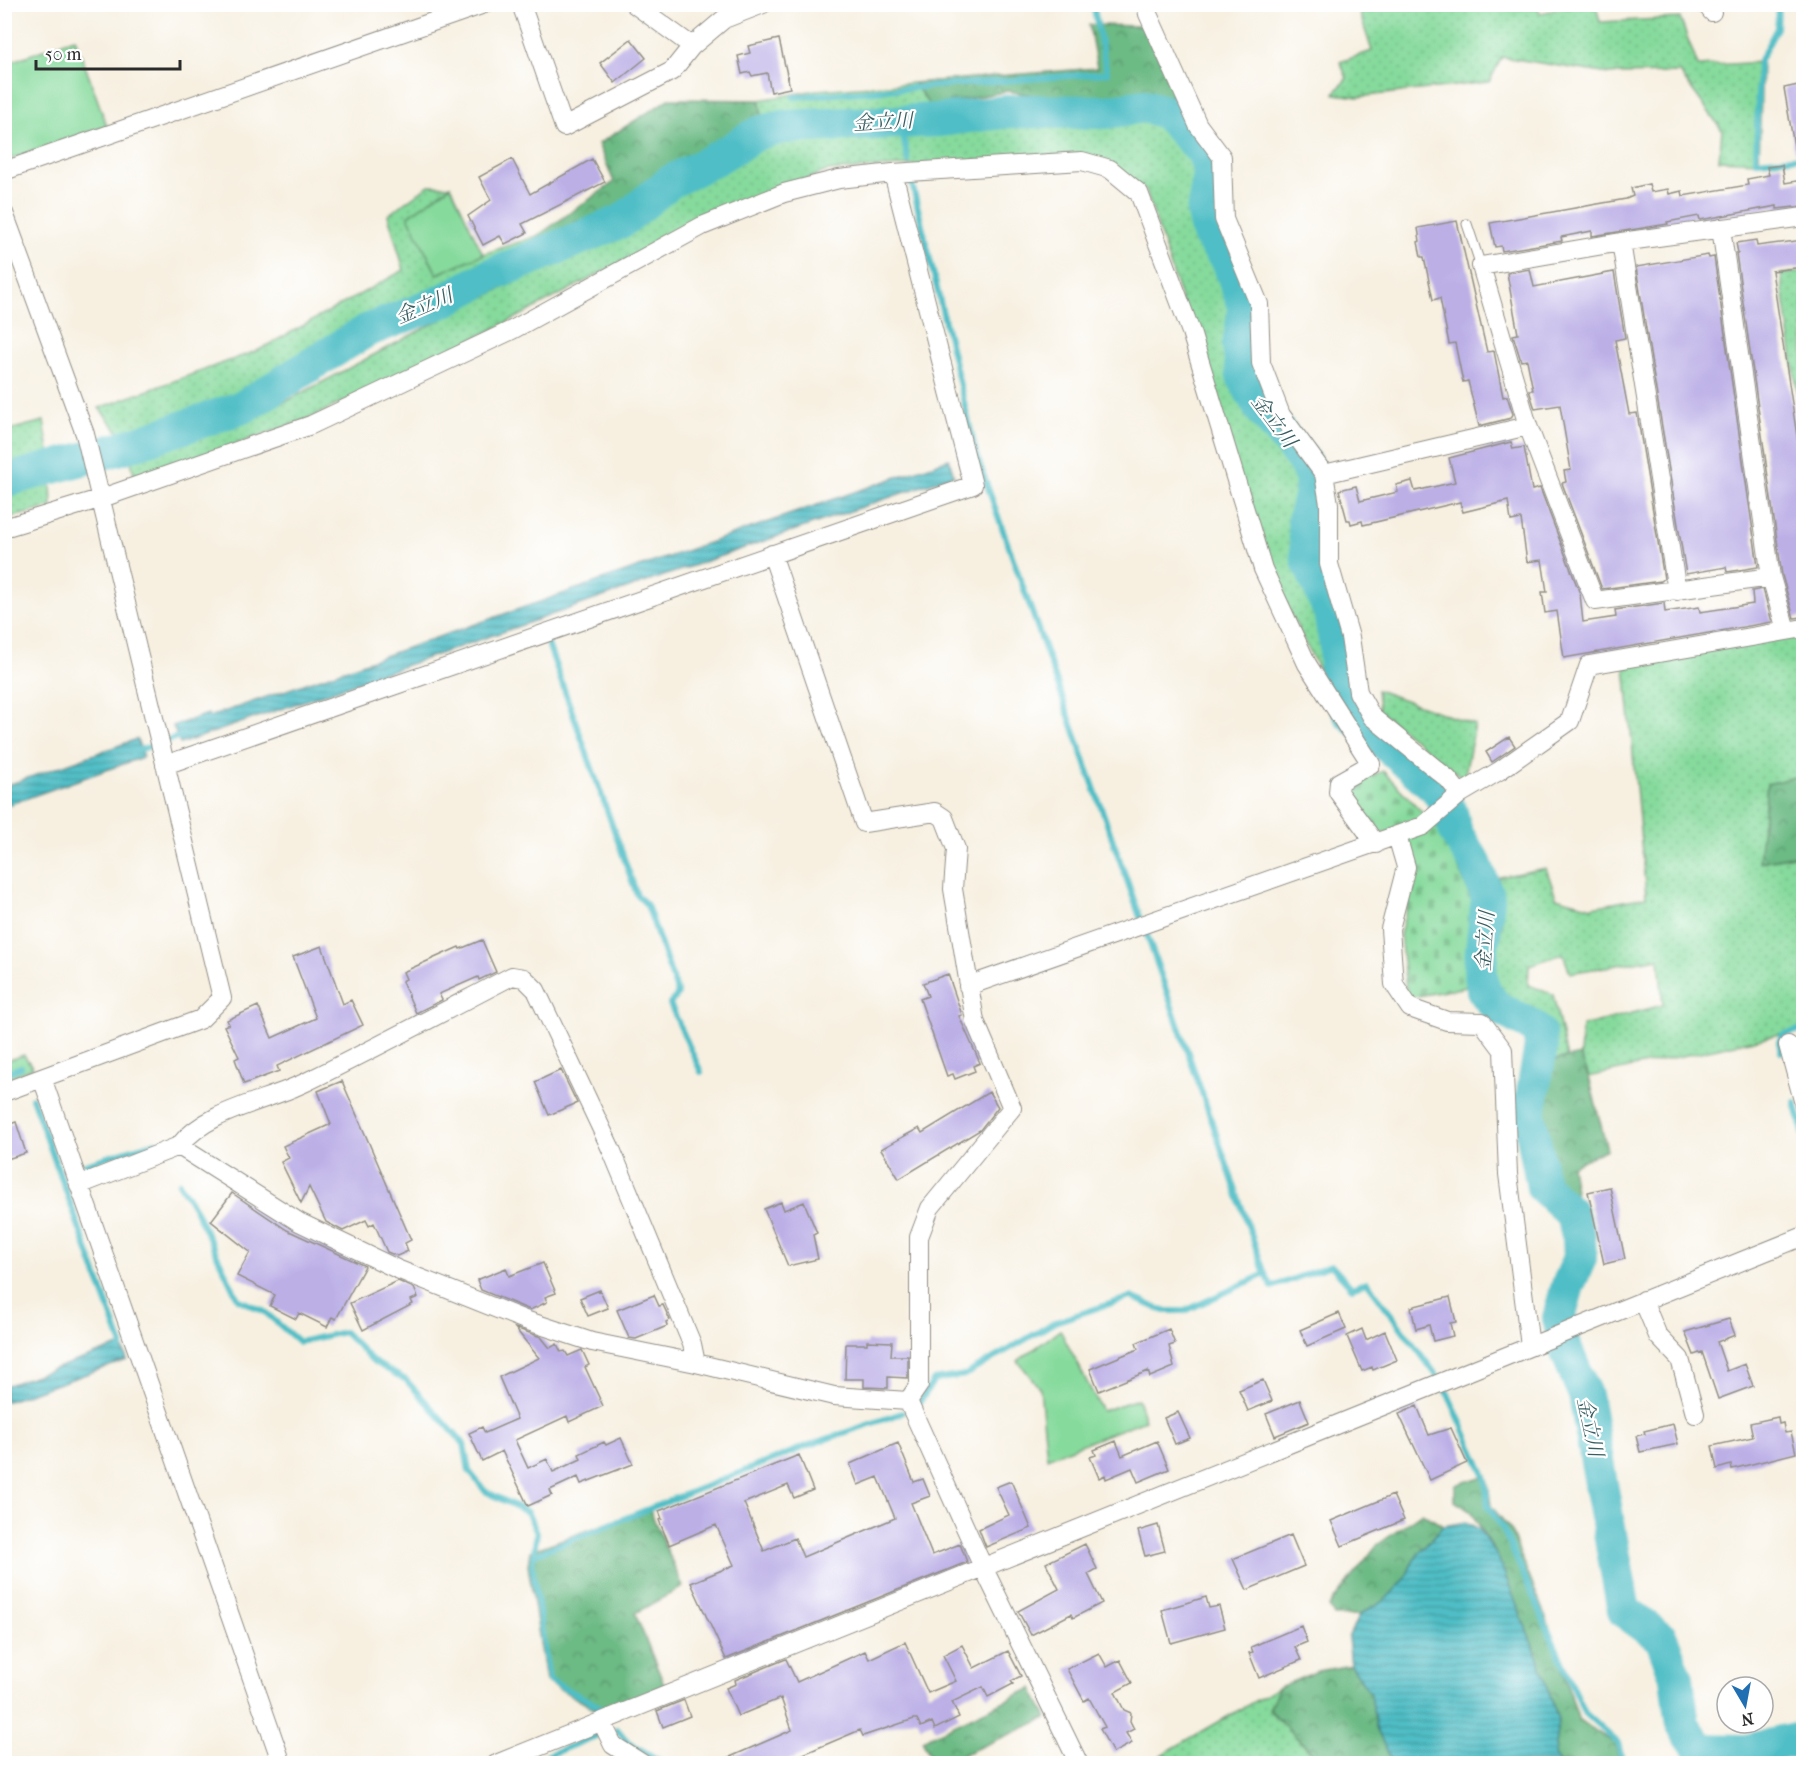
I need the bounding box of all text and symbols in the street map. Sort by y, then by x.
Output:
scale bar [36,33,180,71]
text: 50 m [45,44,82,65]
water label: 金立川 [852,109,916,135]
water label: 金立川 [392,283,458,328]
water label: 金立川 [1247,390,1302,453]
water label: 金立川 [1471,908,1499,972]
water label: 金立川 [1573,1395,1608,1461]
north arrow [1715,1675,1775,1735]
text: N [1739,1709,1755,1730]

